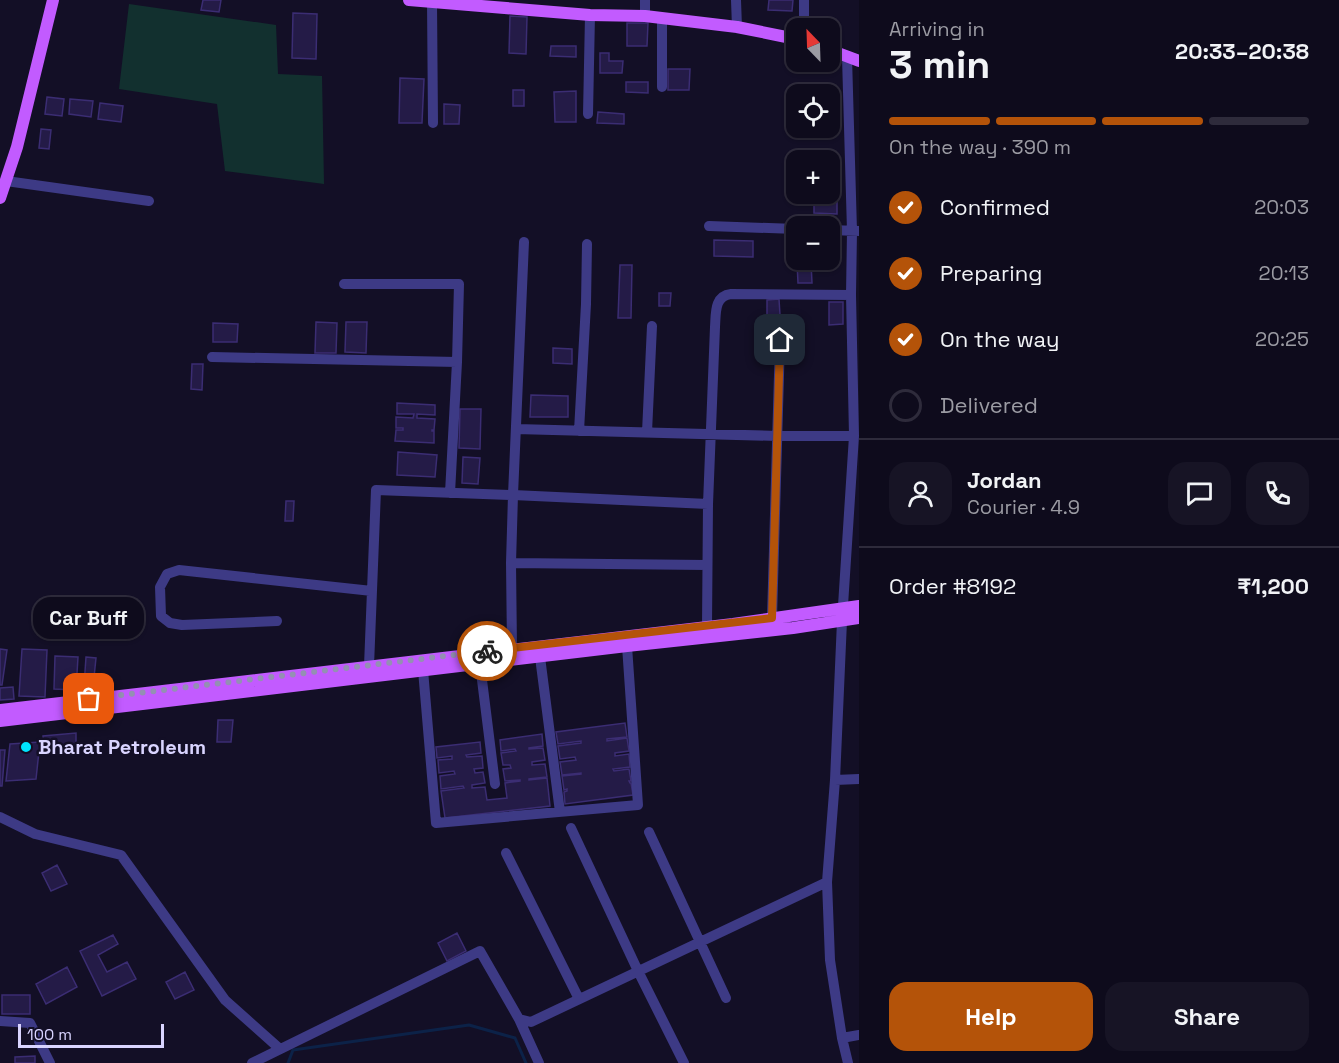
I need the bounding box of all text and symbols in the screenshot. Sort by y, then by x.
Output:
text: Arriving in [889,16,985,42]
north arrow [786,18,840,72]
map controls [786,18,840,270]
text: 20:33–20:38 [1175,37,1309,65]
text: 3 min [889,40,990,89]
button: locate [786,84,840,138]
text: On the way · 390 m [889,134,1071,160]
button: + [786,150,840,204]
icon: check [889,191,922,224]
text: Confirmed [940,193,1050,221]
text: 20:03 [1254,194,1309,220]
button: − [786,216,840,270]
icon: check [889,257,922,290]
text: Preparing [940,259,1042,287]
text: 20:13 [1259,260,1309,286]
pin [754,314,805,365]
icon: home [763,323,796,356]
icon: check [889,323,922,356]
text: On the way [940,325,1059,353]
text: 20:25 [1255,326,1309,352]
text: Delivered [940,391,1038,419]
button: person [889,462,952,525]
button: chat [1168,462,1231,525]
button: phone [1246,462,1309,525]
text: Jordan [967,466,1042,494]
text: Courier · 4.9 [967,494,1080,520]
text: Order #8192 [889,572,1016,600]
text: ₹1,200 [1237,572,1309,600]
callout: Car Buff [34,597,144,639]
text: Car Buff [49,605,128,631]
courier [457,621,517,681]
icon: bike [471,635,504,668]
pin [63,673,114,724]
icon: bag [72,682,105,715]
place label: Bharat Petroleum [38,734,206,760]
marker: Bharat Petroleum [19,740,33,754]
button: Help [889,982,1093,1051]
button: Share [1105,982,1309,1051]
scale bar [18,1021,164,1048]
text: 100 m [27,1024,72,1045]

